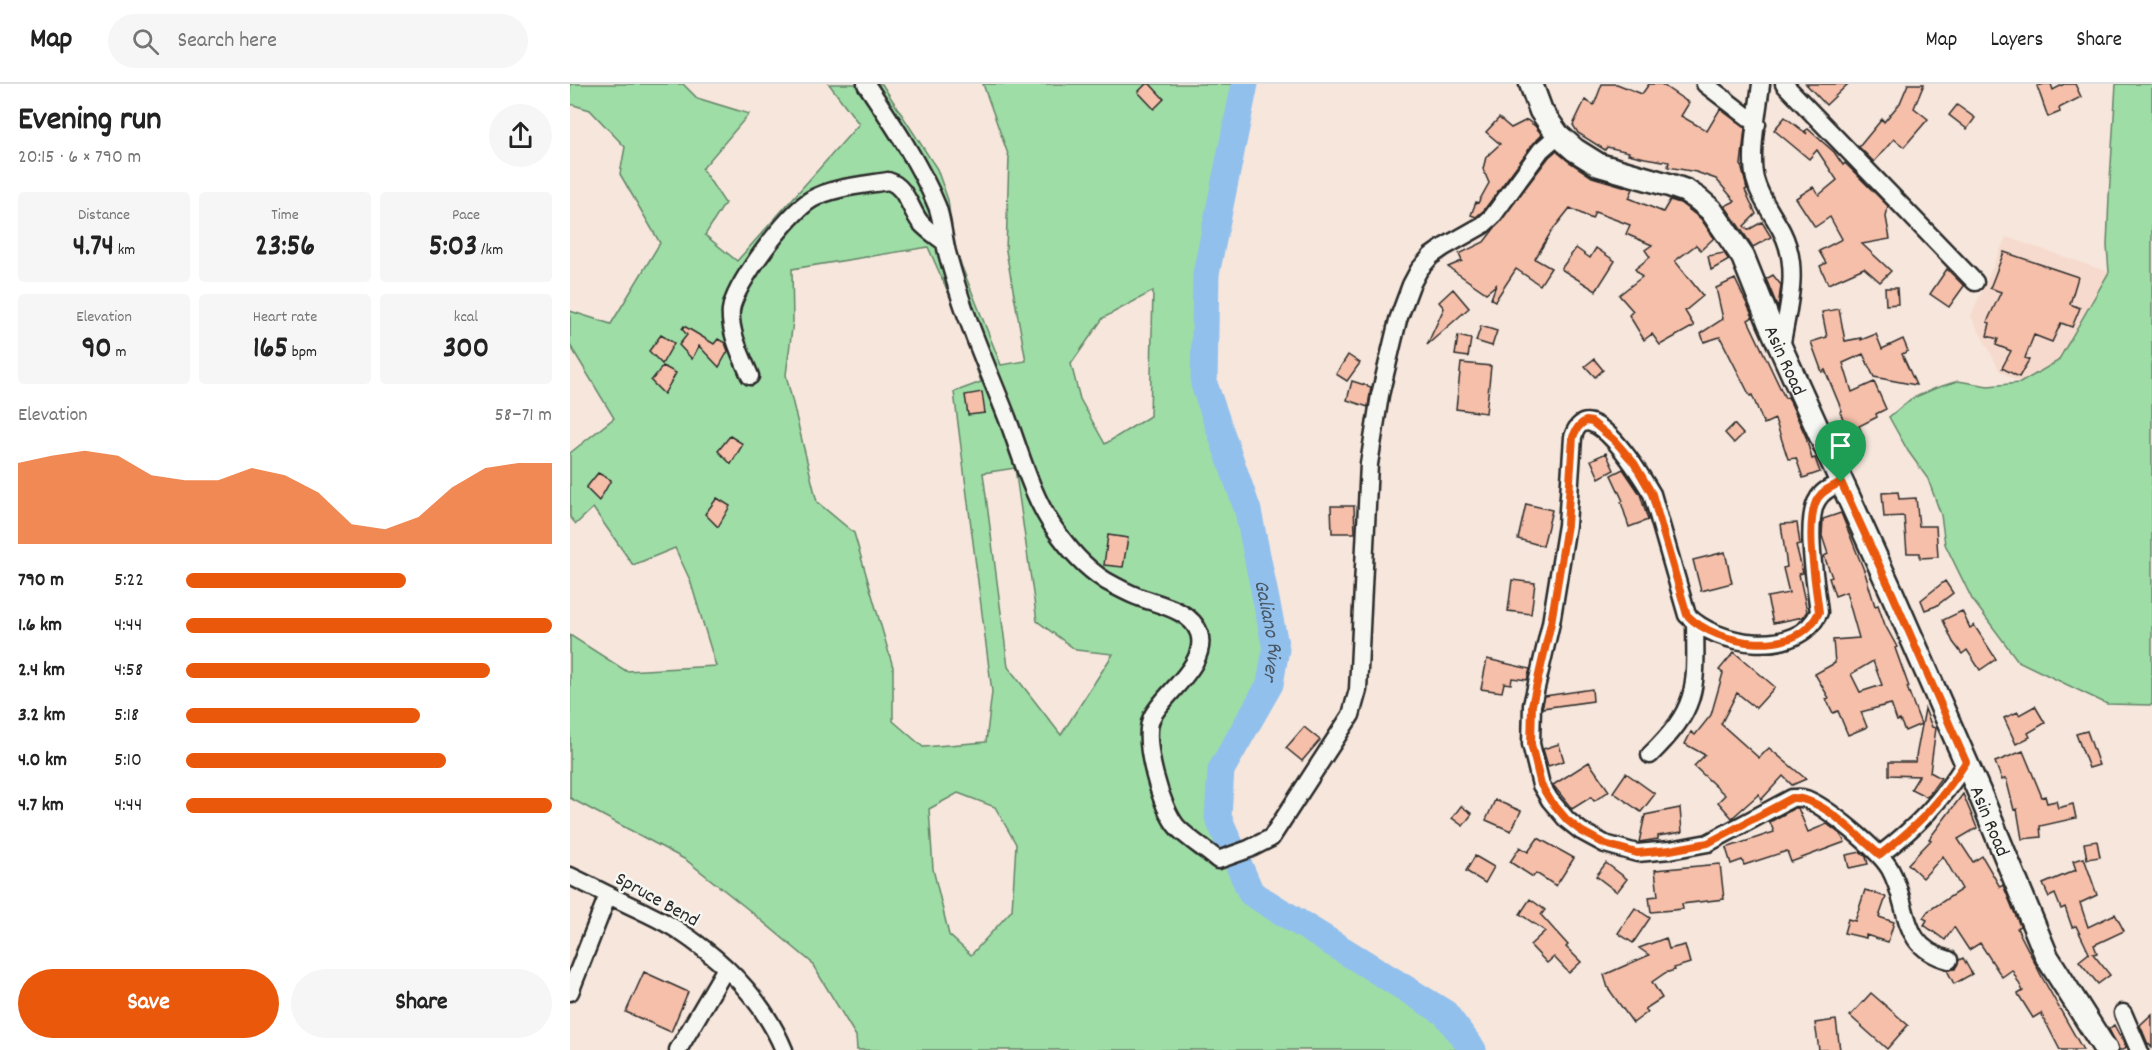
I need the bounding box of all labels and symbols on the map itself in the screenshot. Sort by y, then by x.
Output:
street label: Asin Road [1755,322,1812,401]
pin [1815,420,1866,482]
water label: Galiano River [1244,577,1288,685]
street label: Asin Road [1961,782,2015,861]
street label: Spruce Bend [609,866,704,935]

